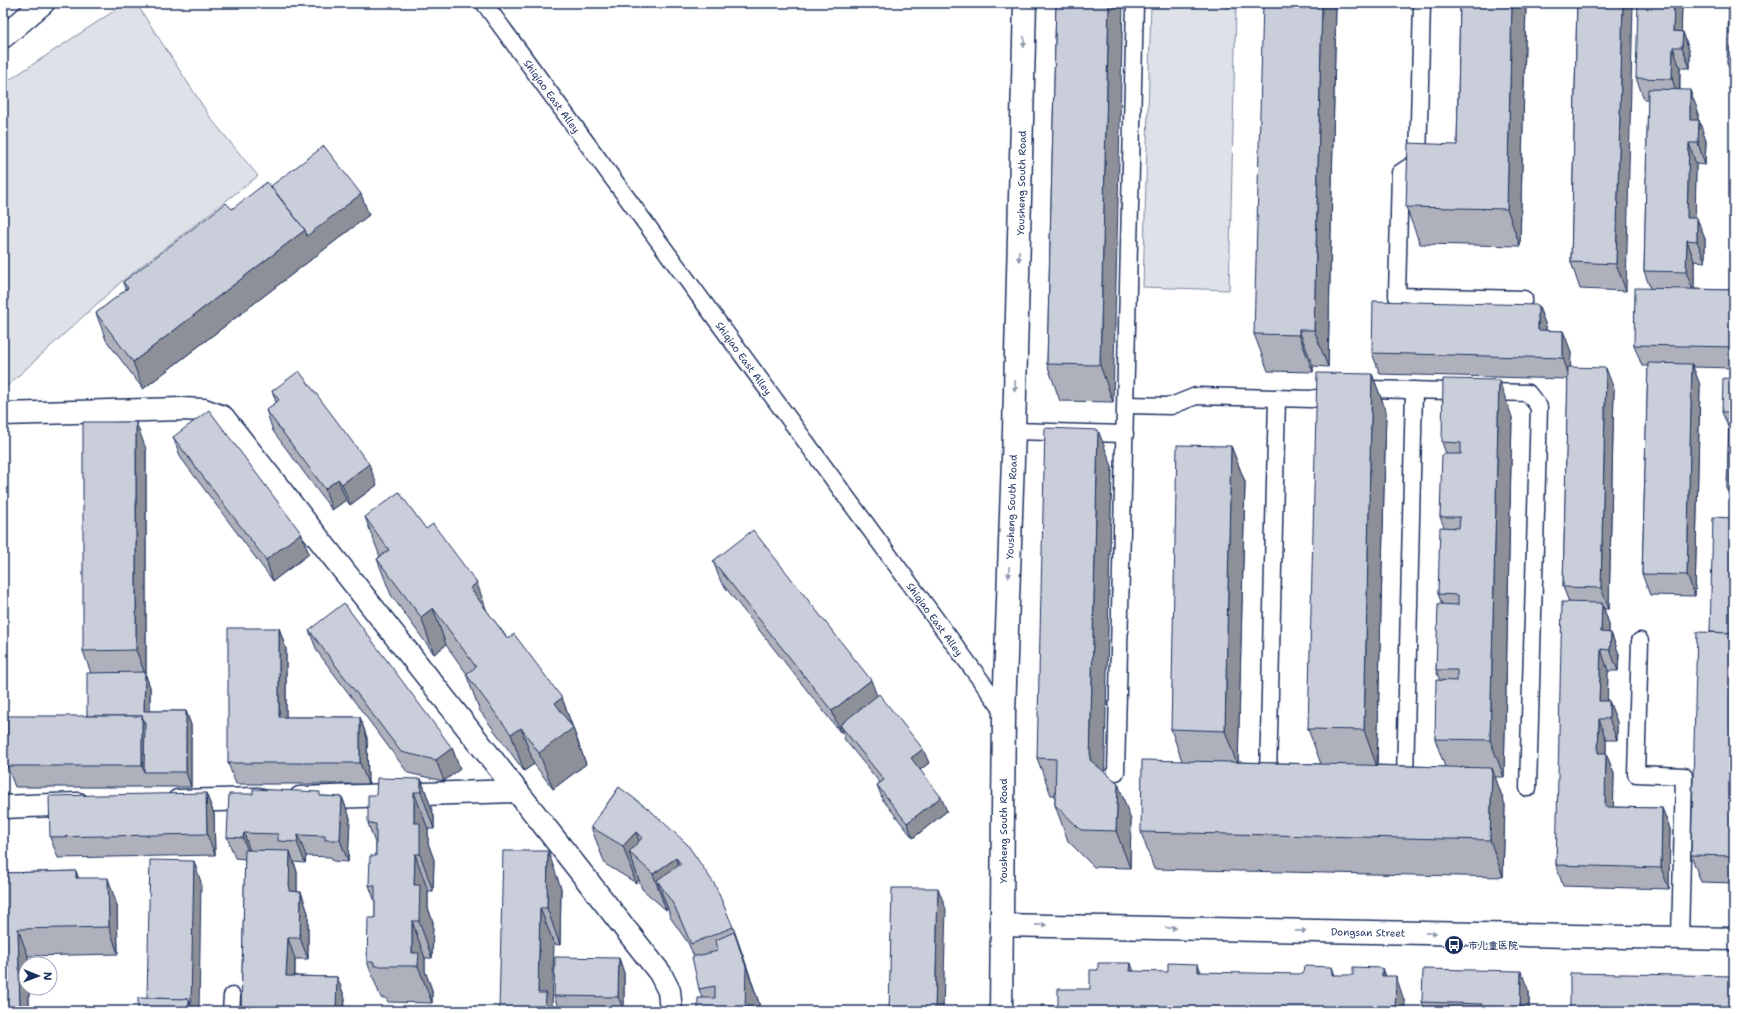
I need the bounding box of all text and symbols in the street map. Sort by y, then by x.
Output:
one-way arrow [1021,36,1027,49]
street label: Shiqiao East Alley [521,57,583,136]
street label: Yousheng South Road [1014,130,1029,236]
one-way arrow [1016,250,1022,263]
street label: Shiqiao East Alley [713,319,775,398]
one-way arrow [1012,380,1019,392]
street label: Yousheng South Road [1003,454,1020,560]
one-way arrow [1006,566,1012,579]
street label: Shiqiao East Alley [904,580,966,659]
street label: Yousheng South Road [997,778,1010,884]
one-way arrow [1035,922,1047,929]
one-way arrow [1165,925,1178,931]
street label: Dongsan Street [1331,925,1405,940]
one-way arrow [1295,927,1307,934]
one-way arrow [1425,930,1438,936]
bus stop icon: 市儿童医院 [1443,934,1465,956]
place label: 市儿童医院 [1468,939,1518,952]
north arrow [18,956,58,996]
text: N [40,972,55,981]

